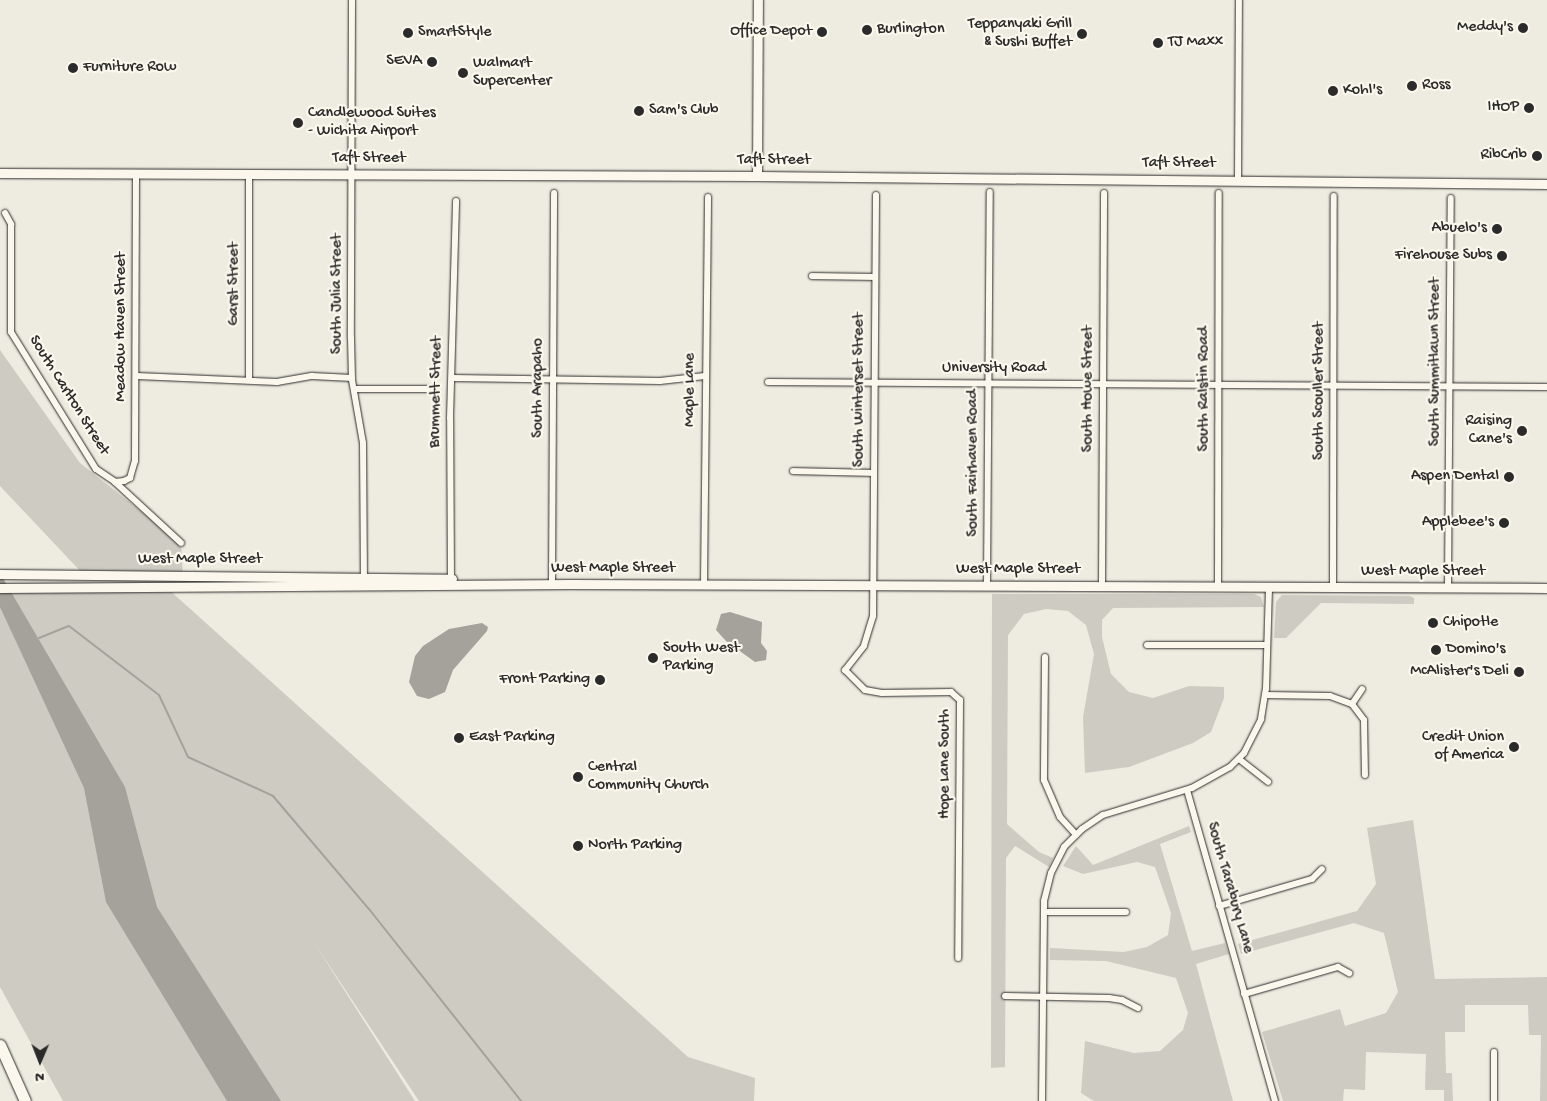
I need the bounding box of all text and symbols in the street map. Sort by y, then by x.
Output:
place label: Teppanyaki Grill & Sushi Buffet [968,15,1072,53]
place label: Meddy's [1457,18,1513,38]
place label: Burlington [877,20,944,40]
place label: Office Depot [730,22,812,42]
marker: Meddy's [1517,22,1529,34]
place label: SmartStyle [418,23,491,43]
marker: Burlington [861,24,873,36]
marker: Office Depot [816,26,828,38]
marker: SmartStyle [402,27,414,39]
marker: Teppanyaki Grill & Sushi Buffet [1076,28,1088,40]
place label: TJ Maxx [1168,33,1223,53]
marker: TJ Maxx [1152,37,1164,49]
place label: SEVA [386,52,422,72]
place label: Walmart Supercenter [473,54,551,92]
marker: SEVA [426,56,438,68]
place label: Furniture Row [83,58,176,78]
marker: Furniture Row [67,62,79,74]
marker: Walmart Supercenter [457,67,469,79]
place label: Ross [1422,76,1450,96]
marker: Ross [1406,80,1418,92]
place label: Kohl's [1343,81,1382,101]
marker: Kohl's [1327,85,1339,97]
place label: IHOP [1488,98,1519,118]
place label: Sam's Club [649,101,719,121]
marker: IHOP [1523,102,1535,114]
place label: Candlewood Suites - Wichita Airport [308,104,436,142]
marker: Sam's Club [633,105,645,117]
marker: Candlewood Suites - Wichita Airport [292,117,304,129]
place label: RibCrib [1480,146,1527,166]
street label: Taft Street [333,149,405,169]
marker: RibCrib [1531,150,1543,162]
street label: Taft Street [738,151,810,171]
street label: Taft Street [1143,154,1215,174]
place label: Abuelo's [1432,219,1487,239]
marker: Abuelo's [1491,223,1503,235]
street label: South Julia Street [328,234,348,354]
street label: Garst Street [225,242,245,326]
place label: Firehouse Subs [1395,246,1492,266]
marker: Firehouse Subs [1496,250,1508,262]
street label: Meadow Haven Street [112,252,132,402]
street label: South Summitlawn Street [1426,278,1446,446]
street label: South Winterset Street [850,313,870,467]
street label: South Scouller Street [1310,322,1330,460]
street label: South Howe Street [1079,326,1099,452]
street label: South Ralstin Road [1195,326,1215,452]
street label: South Carlton Street [23,332,113,460]
street label: Brummett Street [426,336,448,448]
street label: South Arapaho [529,338,549,438]
street label: Maple Lane [681,353,701,427]
street label: University Road [942,359,1046,379]
street label: South Fairhaven Road [964,389,984,537]
place label: Raising Cane's [1465,412,1512,450]
marker: Raising Cane's [1516,425,1528,437]
place label: Aspen Dental [1411,467,1499,487]
marker: Aspen Dental [1503,471,1515,483]
place label: Applebee's [1422,513,1494,533]
marker: Applebee's [1498,517,1510,529]
street label: West Maple Street [138,550,262,570]
street label: West Maple Street [551,559,675,579]
street label: West Maple Street [956,560,1080,580]
street label: West Maple Street [1361,562,1485,582]
place label: Chipotle [1443,613,1498,633]
marker: Chipotle [1427,617,1439,629]
place label: South West Parking [663,639,739,677]
place label: Domino's [1446,640,1505,660]
marker: Domino's [1430,644,1442,656]
marker: South West Parking [647,652,659,664]
place label: McAlister's Deli [1410,662,1509,682]
marker: McAlister's Deli [1513,666,1525,678]
place label: Front Parking [499,670,590,690]
marker: Front Parking [594,674,606,686]
street label: Hope Lane South [936,709,956,819]
place label: East Parking [469,728,555,748]
place label: Credit Union of America [1422,728,1504,766]
marker: East Parking [453,732,465,744]
marker: Credit Union of America [1508,741,1520,753]
place label: Central Community Church [588,758,709,796]
marker: Central Community Church [572,771,584,783]
street label: South Tarabury Lane [1201,820,1257,956]
place label: North Parking [588,836,682,856]
marker: North Parking [572,840,584,852]
north arrow [15,1036,65,1086]
text: N [35,1068,44,1085]

